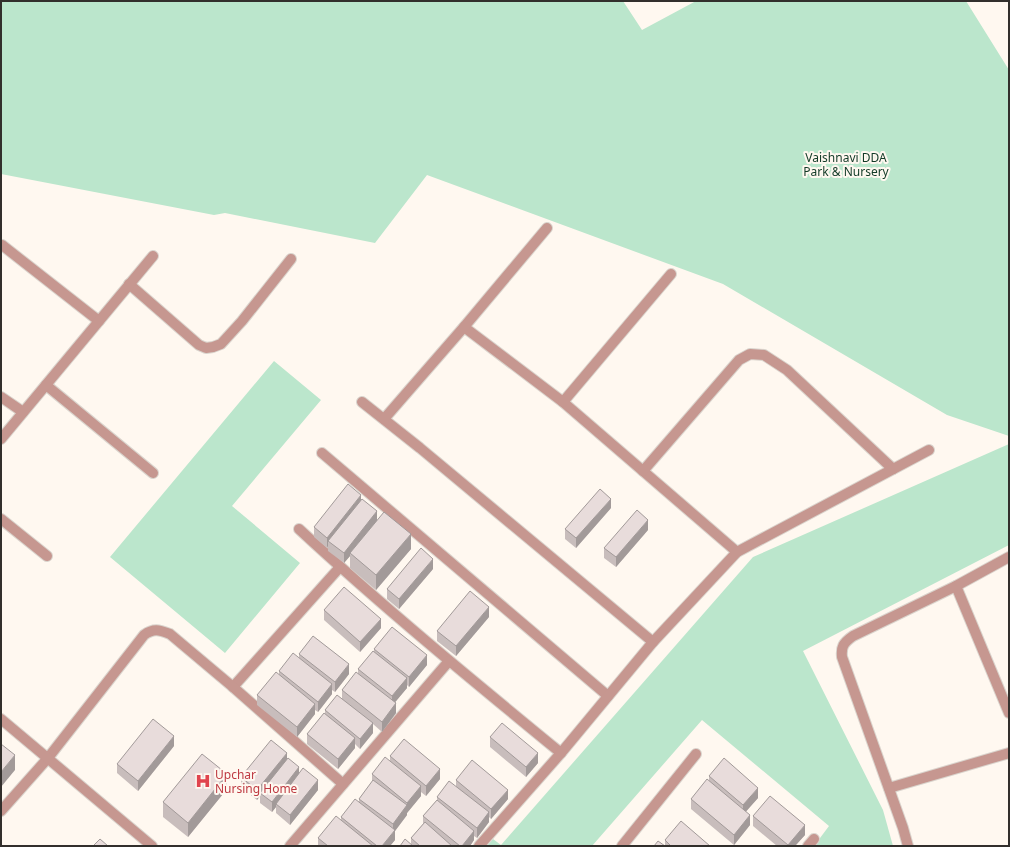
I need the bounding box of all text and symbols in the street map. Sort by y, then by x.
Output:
park label: Vaishnavi DDA Park & Nursery [803,149,890,180]
place label: Upchar Nursing Home [215,766,298,797]
hospital icon: Upchar Nursing Home [194,772,212,790]

